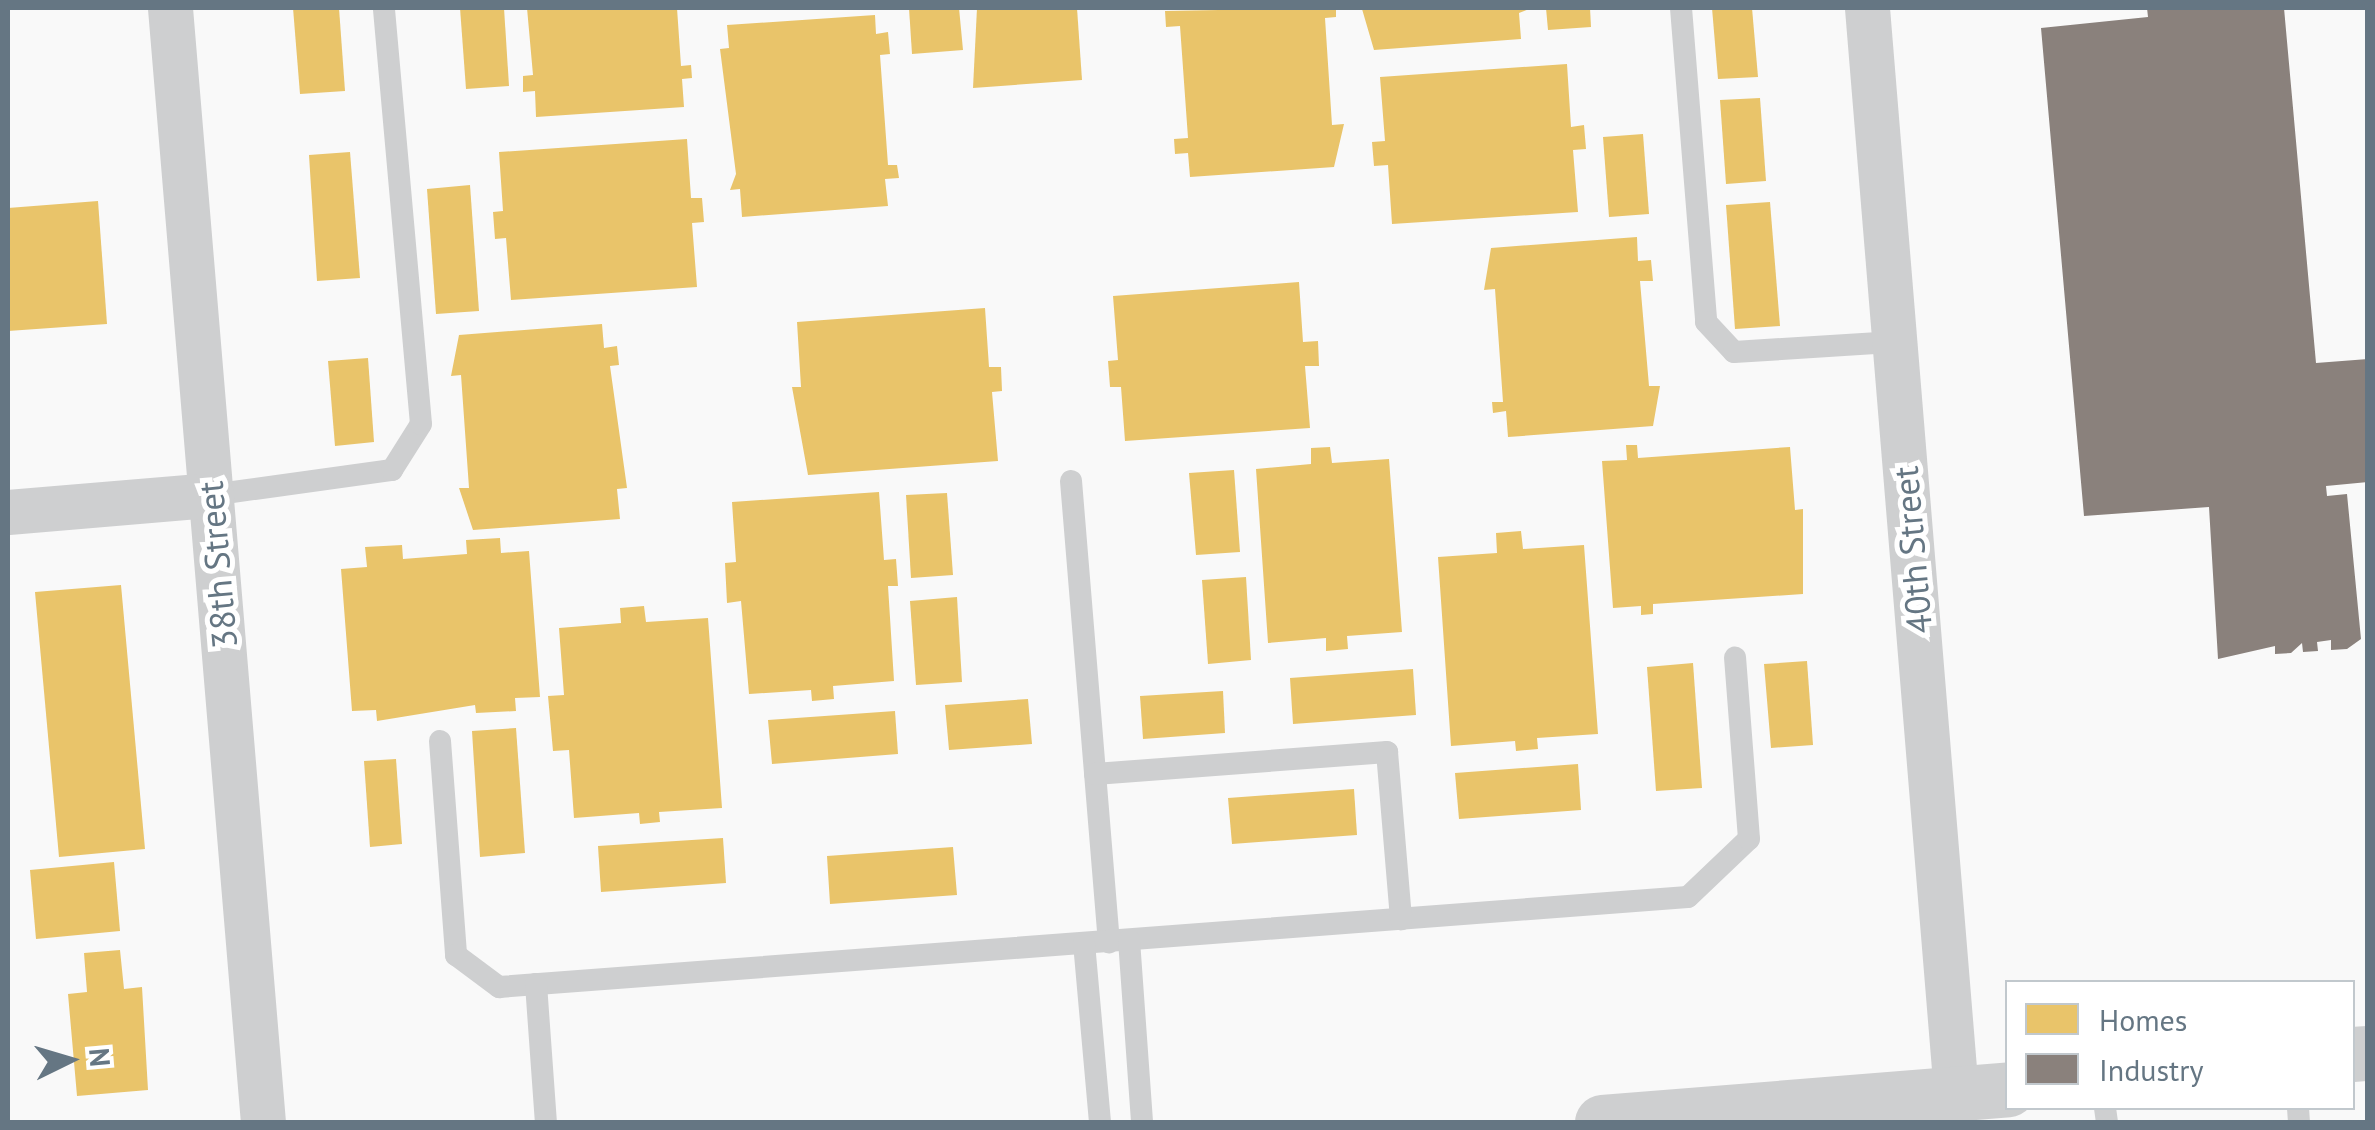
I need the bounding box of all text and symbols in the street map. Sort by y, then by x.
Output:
street label: 40th Street [1884,465,1940,635]
street label: 38th Street [189,480,245,650]
legend [2005,980,2355,1110]
text: Homes [2099,1000,2187,1039]
north arrow [20,1010,120,1110]
text: N [81,1047,120,1068]
text: Industry [2099,1050,2203,1089]

